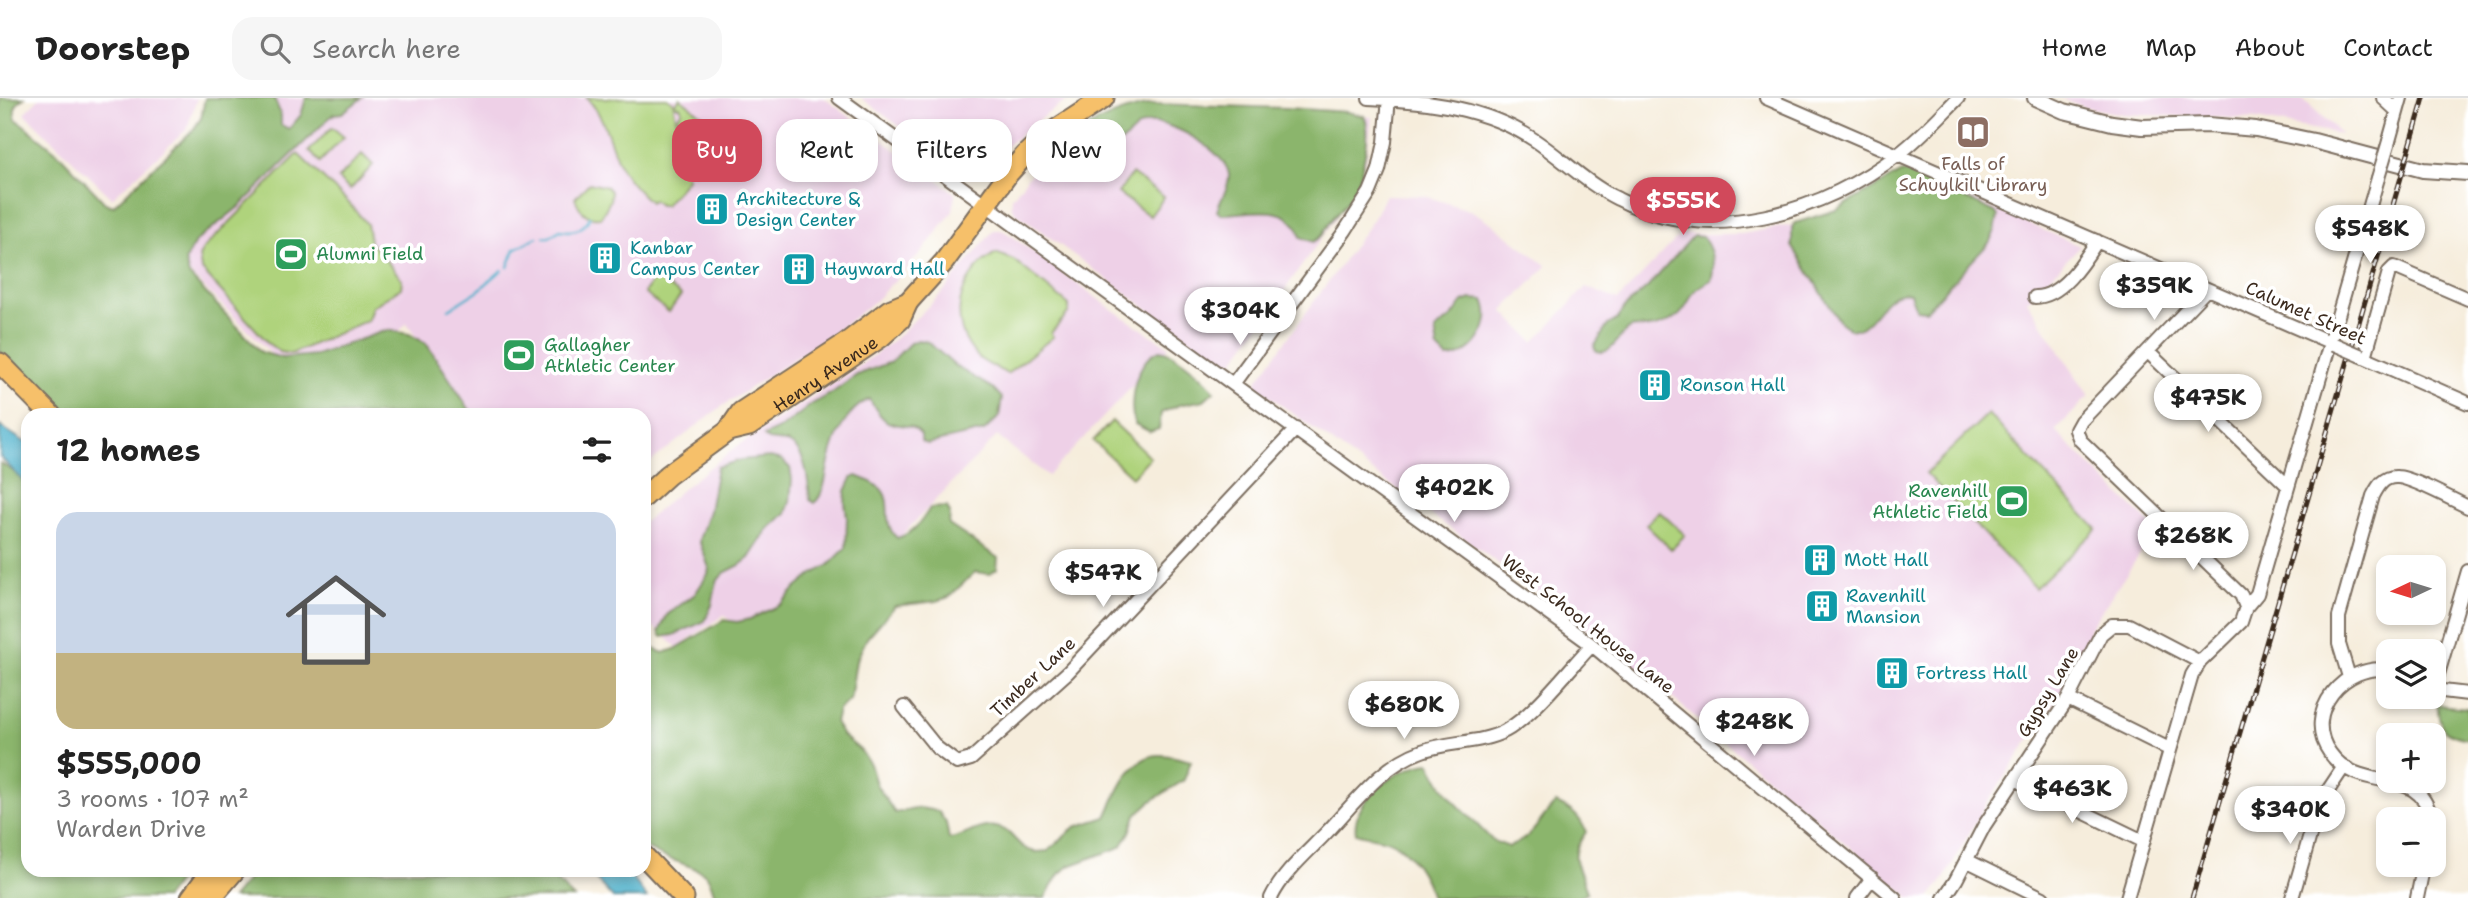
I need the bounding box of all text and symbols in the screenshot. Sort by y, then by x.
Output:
search box [232,17,722,80]
text: Doorstep [35,26,190,71]
icon: search [256,29,294,67]
text: Search here [312,31,461,66]
text: Home [2041,32,2107,64]
text: Map [2145,32,2197,64]
text: About [2235,32,2305,64]
text: Contact [2343,32,2433,64]
library icon: Falls of Schuylkill Library [1954,113,1992,151]
chip: Buy [672,119,762,182]
chip: Rent [776,119,878,182]
chip: Filters [892,119,1012,182]
chip: New [1026,119,1126,182]
place label: Falls of Schuylkill Library [1899,152,2047,197]
pin: $555K [1634,178,1732,237]
text: $555K [1646,185,1720,215]
place label: Architecture & Design Center [736,187,861,232]
building icon: Architecture & Design Center [693,190,731,228]
pin: $548K [2321,206,2419,265]
text: $548K [2331,213,2409,243]
sports icon: Alumni Field [272,235,310,273]
place label: Kanbar Campus Center [630,236,760,281]
building icon: Kanbar Campus Center [586,239,624,277]
place label: Alumni Field [316,242,423,266]
building icon: Hayward Hall [780,250,818,288]
place label: Hayward Hall [824,257,945,281]
pin: $359K [2105,262,2203,322]
text: $359K [2115,270,2193,300]
street label: Calumet Street [2242,276,2370,350]
pin: $304K [1191,288,1289,347]
text: $304K [1200,295,1280,325]
street label: Henry Avenue [768,330,883,418]
place label: Gallagher Athletic Center [544,333,676,378]
sports icon: Gallagher Athletic Center [500,336,538,374]
building icon: Ronson Hall [1636,366,1674,404]
place label: Ronson Hall [1680,373,1786,397]
pin: $475K [2159,374,2257,434]
text: $475K [2170,382,2246,412]
text: 12 homes [56,430,200,471]
icon: filters [578,431,616,469]
pin: $402K [1405,464,1503,524]
text: $402K [1415,472,1493,502]
place label: Ravenhill Athletic Field [1872,479,1989,524]
sports icon: Ravenhill Athletic Field [1993,482,2031,520]
pin: $268K [2144,512,2242,572]
text: $268K [2154,520,2232,550]
building icon: Mott Hall [1801,541,1839,579]
place label: Mott Hall [1844,548,1929,572]
street label: West School House Lane [1497,549,1679,699]
pin: $547K [1054,550,1152,609]
north arrow [2376,555,2446,625]
map controls [2376,555,2446,877]
icon: home [273,557,399,683]
text: $547K [1064,557,1142,587]
place label: Ravenhill Mansion [1846,584,1926,629]
building icon: Ravenhill Mansion [1803,587,1841,625]
street label: Timber Lane [985,631,1081,723]
button: layers [2376,639,2446,709]
street label: Gypsy Lane [2012,643,2084,741]
building icon: Fortress Hall [1873,654,1911,692]
place label: Fortress Hall [1916,661,2028,685]
pin: $680K [1355,682,1453,741]
text: $680K [1364,689,1444,719]
pin: $248K [1705,698,1803,758]
text: $248K [1715,706,1793,736]
button: + [2376,723,2446,793]
text: $555,000 [56,743,202,784]
pin: $463K [2023,766,2121,825]
text: $463K [2033,773,2111,803]
text: 3 rooms · 107 m² [56,784,249,814]
pin: $340K [2241,786,2339,846]
text: $340K [2250,794,2330,824]
button: − [2376,807,2446,877]
text: Warden Drive [56,814,207,844]

